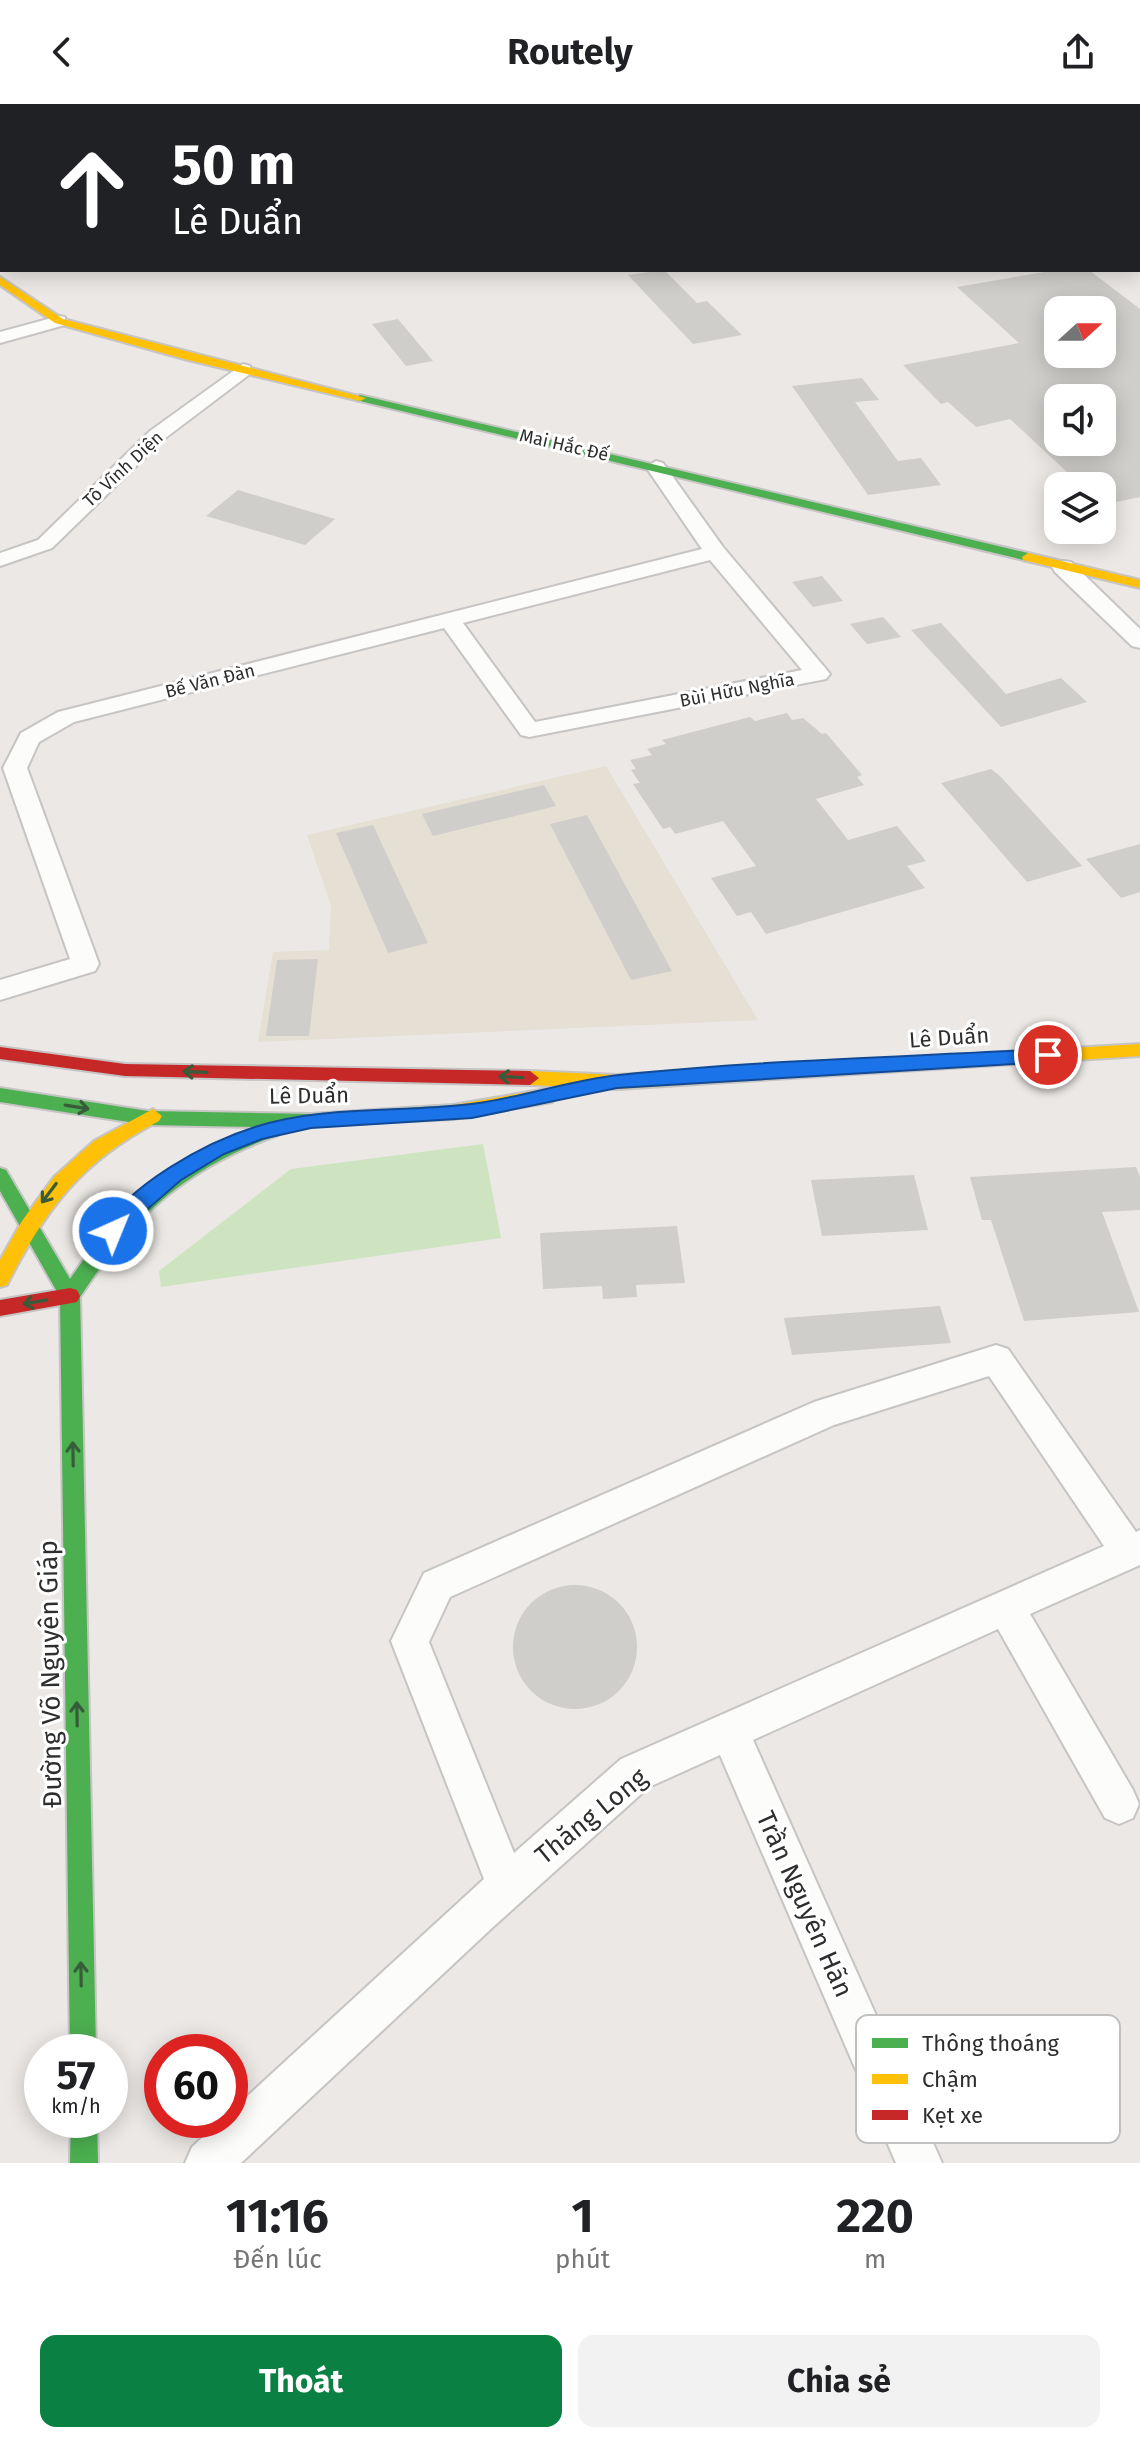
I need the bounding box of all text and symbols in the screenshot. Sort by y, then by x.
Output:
icon: back [40,30,84,74]
text: Routely [507,30,633,74]
icon: share [1056,30,1100,74]
text: 50 m [172,132,295,199]
icon: ahead [40,136,144,240]
text: Lê Duẩn [172,200,303,244]
north arrow [1044,296,1116,368]
map controls [1044,296,1116,544]
button: sound [1044,384,1116,456]
street label: Mai Hắc Đế [517,423,611,466]
street label: Tô Vĩnh Diện [78,426,168,512]
button: layers [1044,472,1116,544]
street label: Bế Văn Đàn [163,659,257,703]
street label: Bùi Hữu Nghĩa [678,668,796,712]
street label: Lê Duẩn [908,1020,990,1054]
pin [1014,1021,1082,1089]
icon: arrive [1026,1033,1070,1077]
one-way arrow [182,1065,209,1080]
one-way arrow [498,1069,525,1084]
street label: Lê Duẩn [269,1080,349,1110]
one-way arrow [64,1100,89,1115]
one-way arrow [40,1181,57,1203]
position arrow [71,1189,155,1273]
one-way arrow [23,1296,48,1311]
one-way arrow [65,1441,81,1468]
street label: Đường Võ Nguyên Giáp [33,1540,68,1808]
one-way arrow [69,1701,85,1728]
street label: Thăng Long [529,1762,654,1871]
street label: Trần Nguyên Hãn [750,1806,859,2002]
one-way arrow [74,1961,89,1988]
legend [856,2015,1120,2143]
text: Thông thoáng [922,2030,1060,2057]
speed limit sign: 60 [144,2034,248,2138]
text: 57 [56,2052,96,2100]
text: Chậm [922,2066,978,2093]
text: km/h [51,2094,101,2118]
text: Kẹt xe [922,2102,983,2129]
text: 11:16 [226,2187,329,2245]
text: 1 [571,2187,594,2245]
text: 220 [836,2187,914,2245]
text: Đến lúc [233,2244,322,2275]
text: phút [555,2244,610,2275]
text: m [864,2244,886,2275]
button: Thoát [40,2335,562,2427]
button: Chia sẻ [578,2335,1100,2427]

